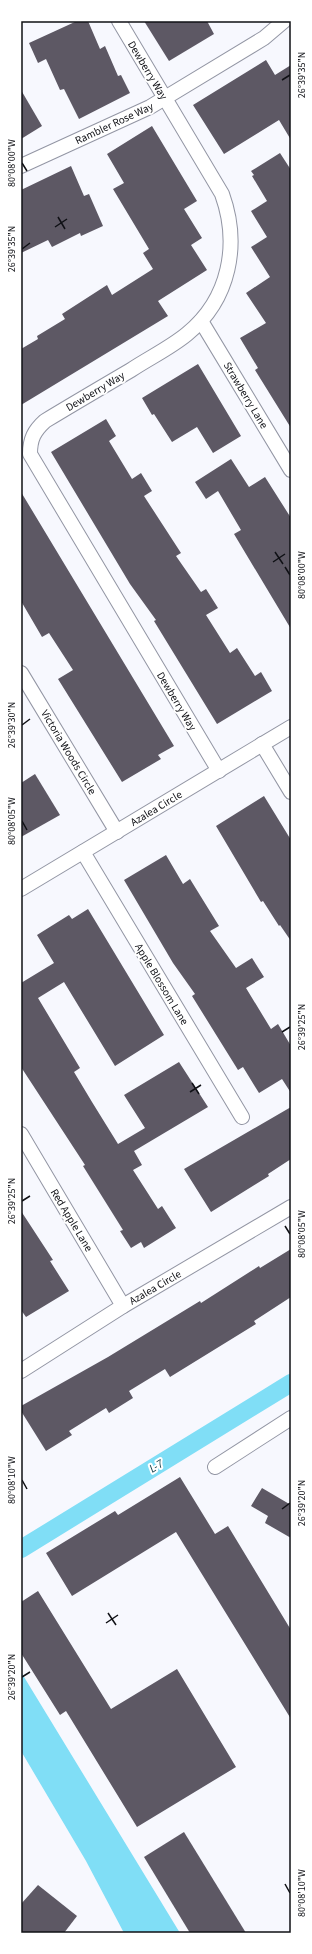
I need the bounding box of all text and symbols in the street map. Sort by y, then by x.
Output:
street label: Dewberry Way [124,38,171,102]
text: 26°39'35"N [295,52,309,98]
street label: Rambler Rose Way [73,99,156,148]
text: 80°08'00"W [5,139,19,187]
text: 26°39'35"N [5,226,19,272]
street label: Strawberry Lane [220,359,272,432]
street label: Dewberry Way [63,368,127,415]
text: 80°08'00"W [295,551,309,599]
street label: Dewberry Way [153,669,200,733]
text: 26°39'30"N [5,702,19,748]
street label: Victoria Woods Circle [37,707,100,798]
street label: Azalea Circle [128,787,185,830]
text: 80°08'05"W [5,797,19,845]
street label: Apple Blossom Lane [131,941,192,1028]
text: 26°39'25"N [295,1004,309,1050]
text: 26°39'25"N [5,1178,19,1224]
street label: Red Apple Lane [47,1186,97,1255]
text: 80°08'05"W [295,1210,309,1258]
street label: Azalea Circle [126,1266,184,1308]
water label: L-7 [146,1455,168,1477]
text: 80°08'10"W [5,1456,19,1504]
text: 26°39'20"N [295,1480,309,1526]
text: 26°39'20"N [5,1654,19,1700]
text: 80°08'10"W [295,1869,309,1917]

